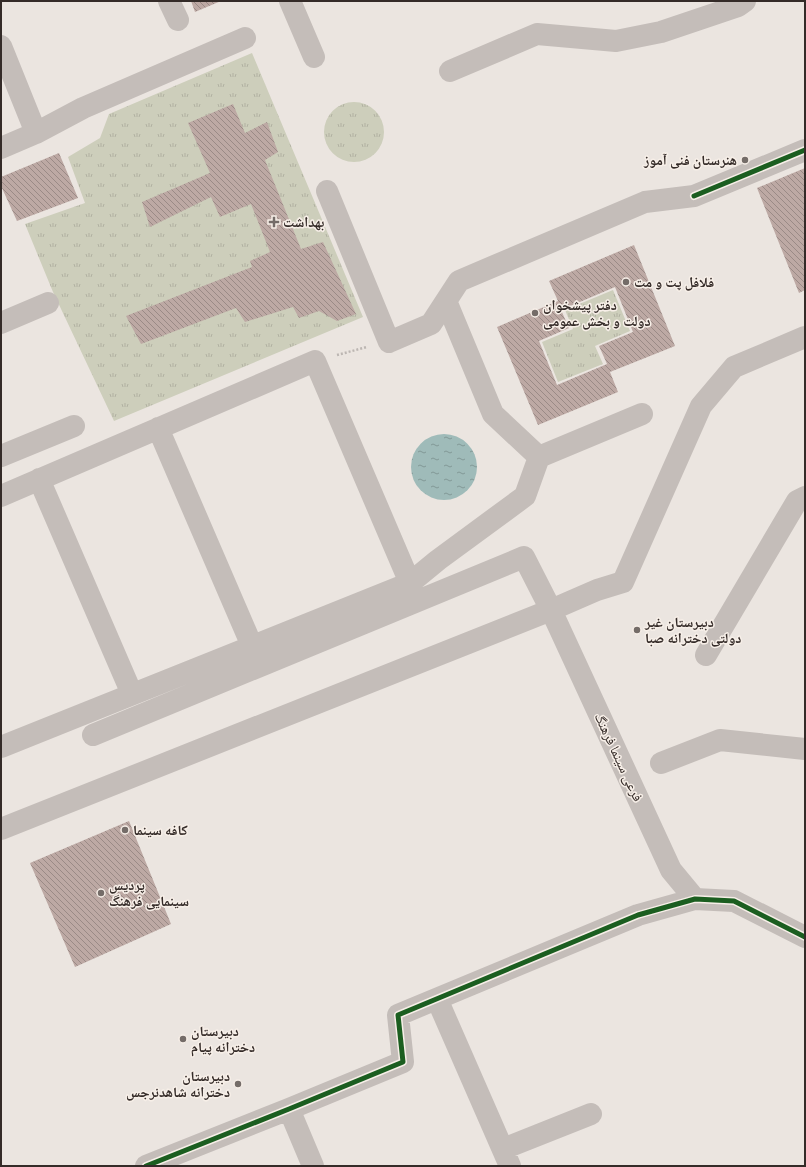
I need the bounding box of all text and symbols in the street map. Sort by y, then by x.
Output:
place label: هنرستان فنی آموز [643,151,737,169]
marker: هنرستان فنی آموز [740,155,750,165]
place label: بهداشت [283,213,325,231]
marker: بهداشت [268,216,280,228]
place label: فلافل پت و مت [634,273,714,291]
marker: فلافل پت و مت [621,277,631,287]
place label: دفتر پیشخوان دولت و بخش عمومی [543,296,651,330]
marker: دفتر پیشخوان دولت و بخش عمومی [530,308,540,318]
place label: دبیرستان غیر دولتی دخترانه صبا [644,613,741,647]
marker: دبیرستان غیر دولتی دخترانه صبا [632,625,642,635]
street label: فرعی سینما فرهنگ [591,710,647,804]
place label: کافه سینما [133,821,188,839]
marker: کافه سینما [120,825,130,835]
place label: پردیس سینمایی فرهنگ [109,876,189,910]
marker: پردیس سینمایی فرهنگ [96,888,106,898]
place label: دبیرستان دخترانه پیام [191,1022,255,1057]
marker: دبیرستان دخترانه پیام [178,1034,188,1044]
place label: دبیرستان دخترانه شاهدنرجس [126,1067,230,1101]
marker: دبیرستان دخترانه شاهدنرجس [233,1079,243,1089]

